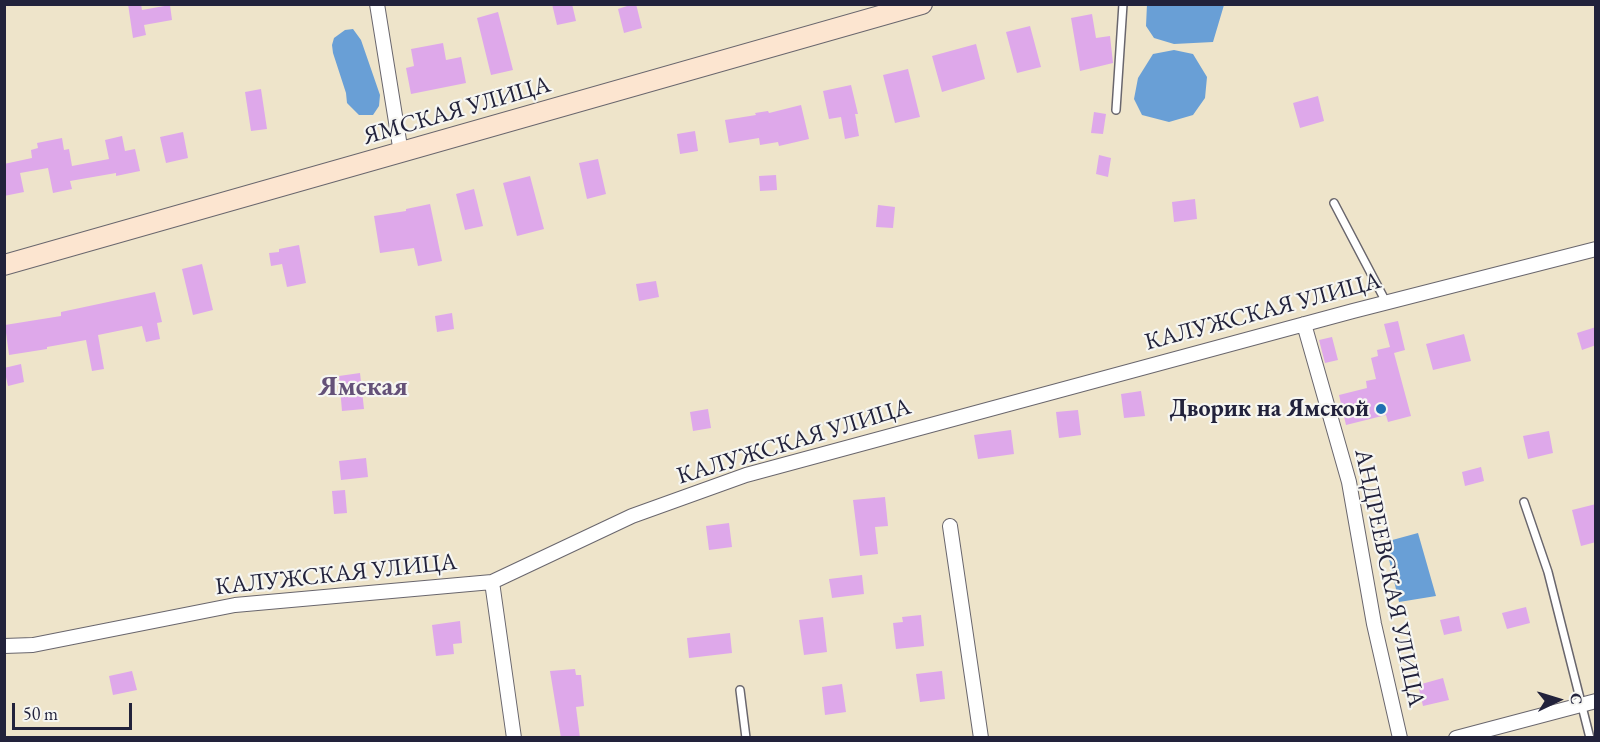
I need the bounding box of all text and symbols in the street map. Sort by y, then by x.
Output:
street label: ЯМСКАЯ УЛИЦА [360,71,554,151]
street label: КАЛУЖСКАЯ УЛИЦА [1142,267,1384,357]
district label: Ямская [318,372,408,404]
street label: КАЛУЖСКАЯ УЛИЦА [674,393,914,491]
place label: Дворик на Ямской [1170,395,1369,423]
marker: Дворик на Ямской [1374,402,1388,416]
street label: АНДРЕЕВСКАЯ УЛИЦА [1348,446,1430,710]
street label: КАЛУЖСКАЯ УЛИЦА [214,548,458,602]
north arrow [1528,670,1588,730]
scale bar [15,691,135,729]
text: С [1566,692,1587,705]
text: 50 m [23,702,58,725]

